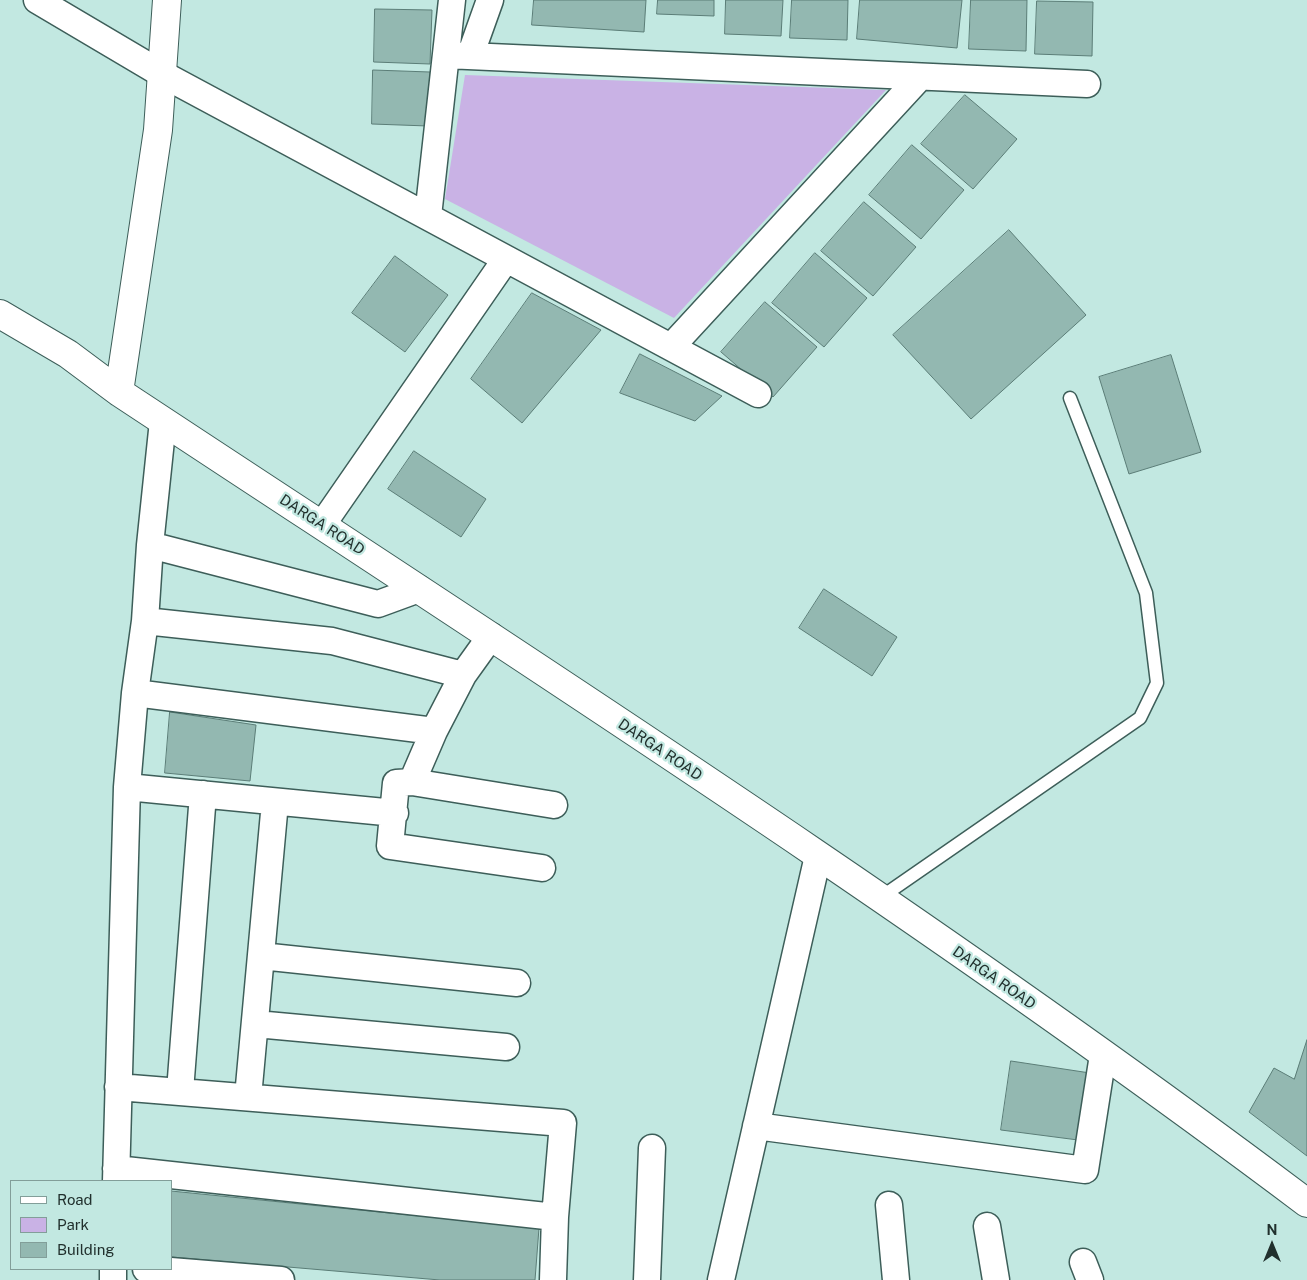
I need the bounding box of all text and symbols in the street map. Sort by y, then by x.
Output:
street label: DARGA ROAD [276,491,368,559]
street label: DARGA ROAD [615,715,705,785]
street label: DARGA ROAD [949,943,1039,1013]
legend [10,1180,172,1270]
text: Road [57,1191,93,1208]
text: Park [57,1216,89,1233]
north arrow [1247,1220,1297,1270]
text: N [1267,1222,1277,1238]
text: Building [57,1241,115,1258]

